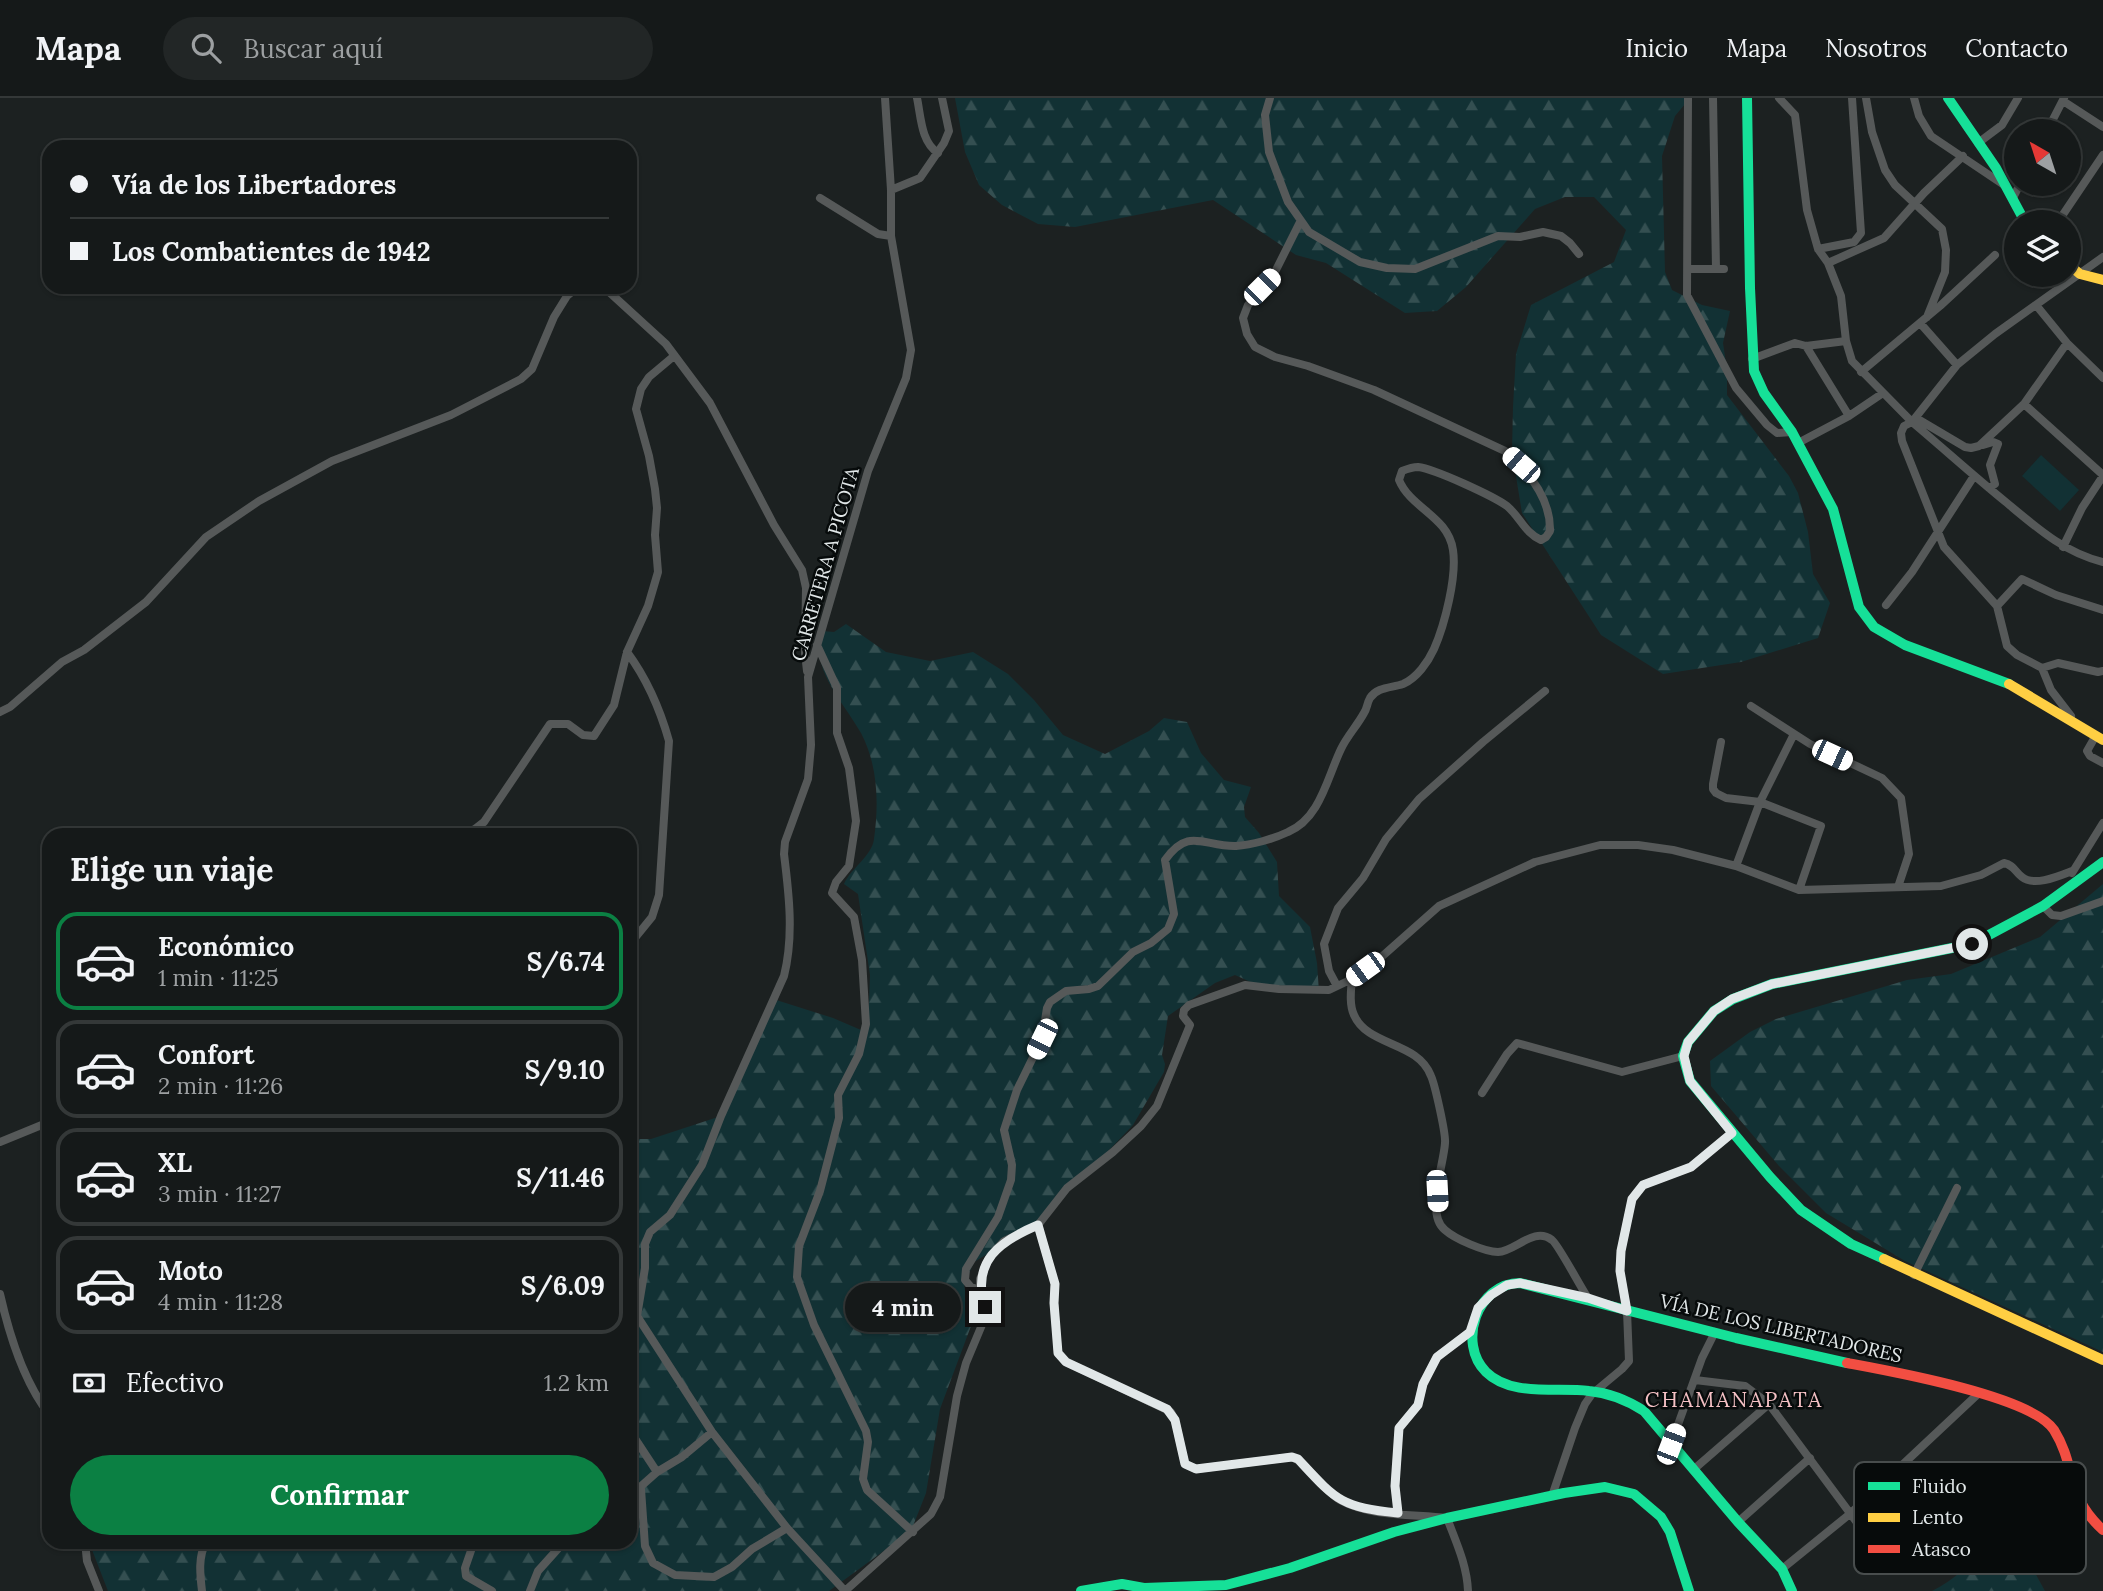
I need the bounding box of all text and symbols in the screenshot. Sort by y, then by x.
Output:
search box [163,17,653,80]
text: Mapa [35,27,121,69]
icon: search [187,29,225,67]
text: Buscar aquí [243,32,383,65]
text: Inicio [1625,33,1688,64]
text: Mapa [1726,33,1787,64]
text: Nosotros [1825,33,1927,64]
text: Contacto [1965,33,2068,64]
north arrow [2004,119,2081,196]
map controls [2004,119,2081,287]
text: Vía de los Libertadores [112,168,396,201]
button: layers [2004,210,2081,287]
text: Los Combatientes de 1942 [112,235,431,268]
car [1240,265,1285,309]
car [1499,443,1544,487]
street label: CARRETERA A PICOTA [786,463,864,664]
car [1809,737,1856,773]
text: Elige un viaje [70,849,274,890]
route start [1956,928,1988,960]
icon: car [74,930,137,993]
text: Económico [158,930,294,963]
text: S/6.74 [527,945,605,978]
car [1342,948,1389,990]
text: 1 min · 11:25 [158,963,279,992]
car [1024,1016,1061,1062]
icon: car [74,1038,137,1101]
text: Confort [158,1038,255,1071]
text: S/9.10 [525,1053,605,1086]
text: 2 min · 11:26 [158,1071,283,1100]
icon: car [74,1146,137,1209]
text: XL [158,1146,192,1179]
text: S/11.46 [516,1161,605,1194]
car [1426,1169,1449,1213]
text: 3 min · 11:27 [158,1179,281,1208]
icon: car [74,1254,137,1317]
text: Moto [158,1254,223,1287]
text: S/6.09 [521,1269,605,1302]
callout: 4 min [845,1282,960,1332]
text: 4 min · 11:28 [158,1287,283,1316]
street label: VÍA DE LOS LIBERTADORES [1657,1288,1904,1368]
route end [969,1291,1001,1323]
text: 4 min [872,1293,934,1322]
icon: cash [70,1364,108,1402]
text: Efectivo [126,1366,224,1399]
text: 1.2 km [544,1368,609,1397]
district label: CHAMANAPATA [1645,1386,1823,1413]
car [1654,1421,1689,1467]
button: Confirmar [70,1455,609,1535]
legend [1854,1462,2086,1574]
text: Fluido [1912,1474,1967,1498]
text: Lento [1912,1505,1963,1529]
text: Atasco [1911,1537,1971,1561]

